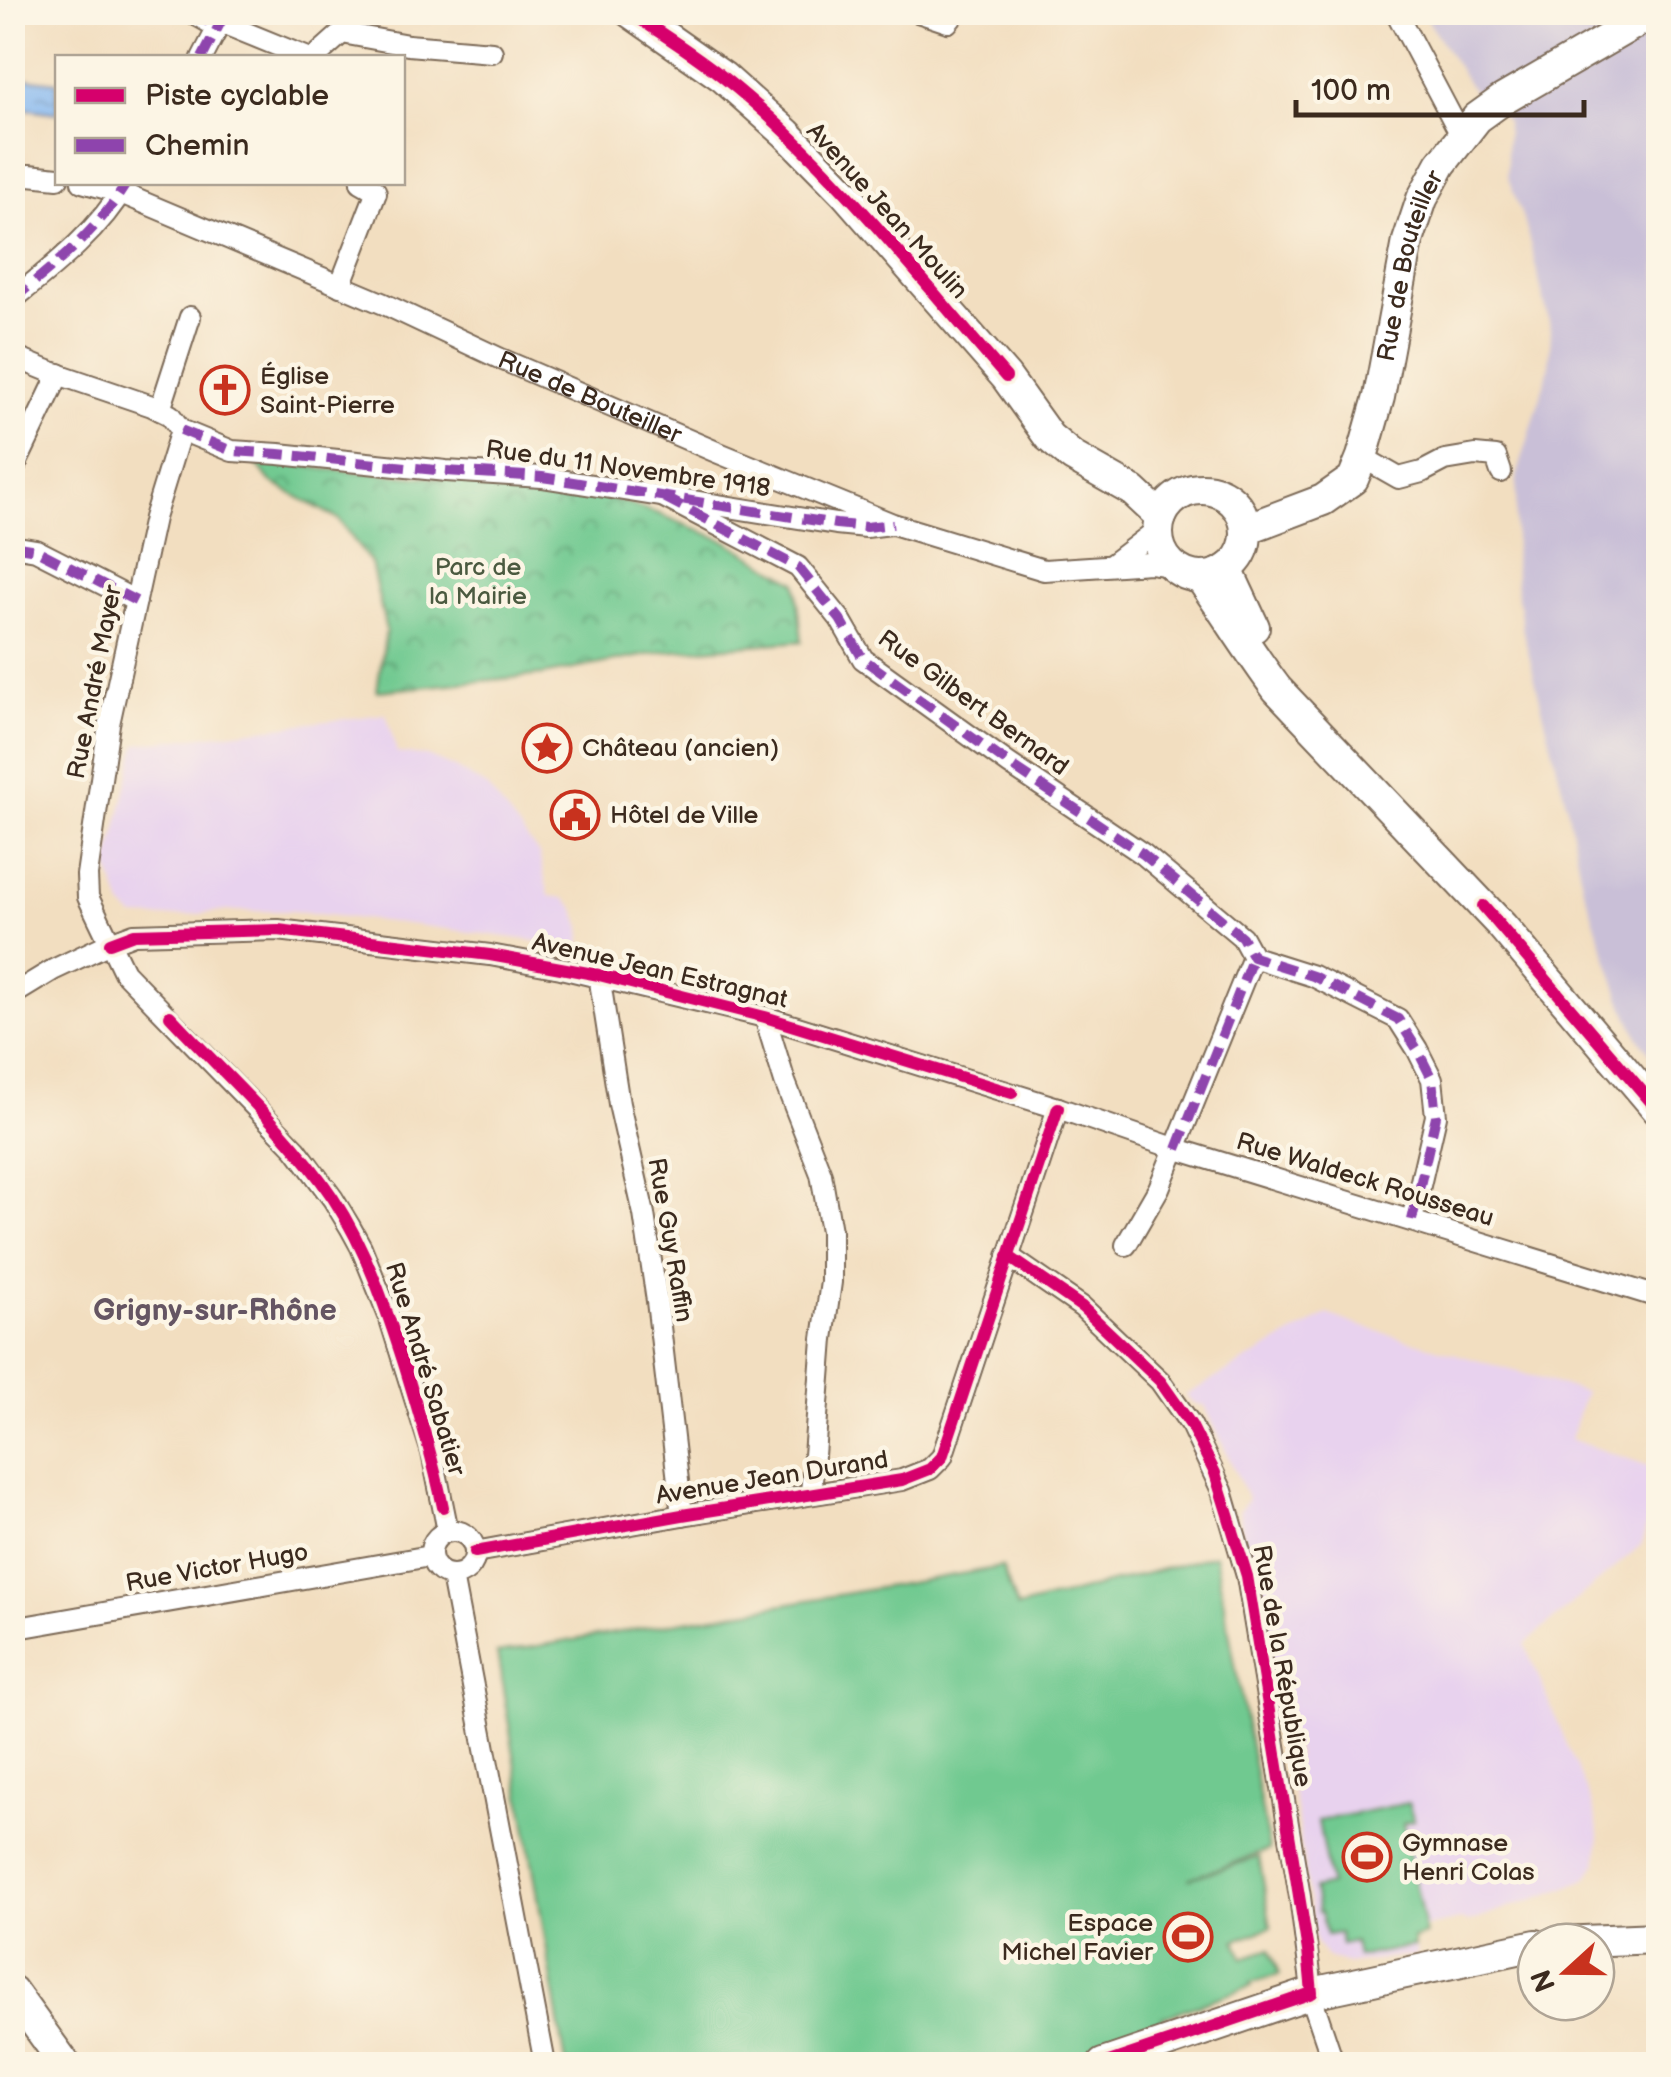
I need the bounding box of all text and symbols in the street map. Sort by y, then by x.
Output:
legend [55,55,405,185]
scale bar [1296,55,1584,117]
text: 100 m [1311,73,1391,109]
text: Piste cyclable [145,78,329,114]
street label: Avenue Jean Moulin [800,116,974,306]
text: Chemin [145,128,249,164]
street label: Rue de Bouteiller [1370,164,1451,364]
street label: Rue de Bouteiller [493,344,687,451]
place label: Église Saint-Pierre [260,361,395,421]
church icon: Église Saint-Pierre [199,364,251,416]
street label: Rue du 11 Novembre 1918 [484,434,772,504]
park label: Parc de la Mairie [429,552,527,612]
street label: Rue André Mayer [61,582,129,781]
street label: Rue Gilbert Bernard [872,623,1074,783]
place icon: Château (ancien) [521,722,573,774]
place label: Château (ancien) [582,733,779,764]
public building icon: Hôtel de Ville [549,789,601,841]
place label: Hôtel de Ville [610,800,759,831]
street label: Avenue Jean Estragnat [529,927,791,1016]
street label: Rue Waldeck Rousseau [1232,1126,1498,1234]
street label: Rue Guy Raffin [640,1155,700,1325]
street label: Rue André Sabatier [378,1258,473,1480]
district label: Grigny-sur-Rhône [93,1293,337,1329]
street label: Avenue Jean Durand [654,1444,890,1512]
street label: Rue Victor Hugo [123,1537,311,1599]
street label: Rue de la République [1245,1543,1319,1790]
place label: Gymnase Henri Colas [1402,1828,1535,1888]
sports icon: Gymnase Henri Colas [1341,1831,1393,1883]
place label: Espace Michel Favier [1001,1908,1154,1968]
sports icon: Espace Michel Favier [1162,1911,1214,1963]
north arrow [1516,1922,1616,2022]
text: N [1525,1965,1563,1996]

